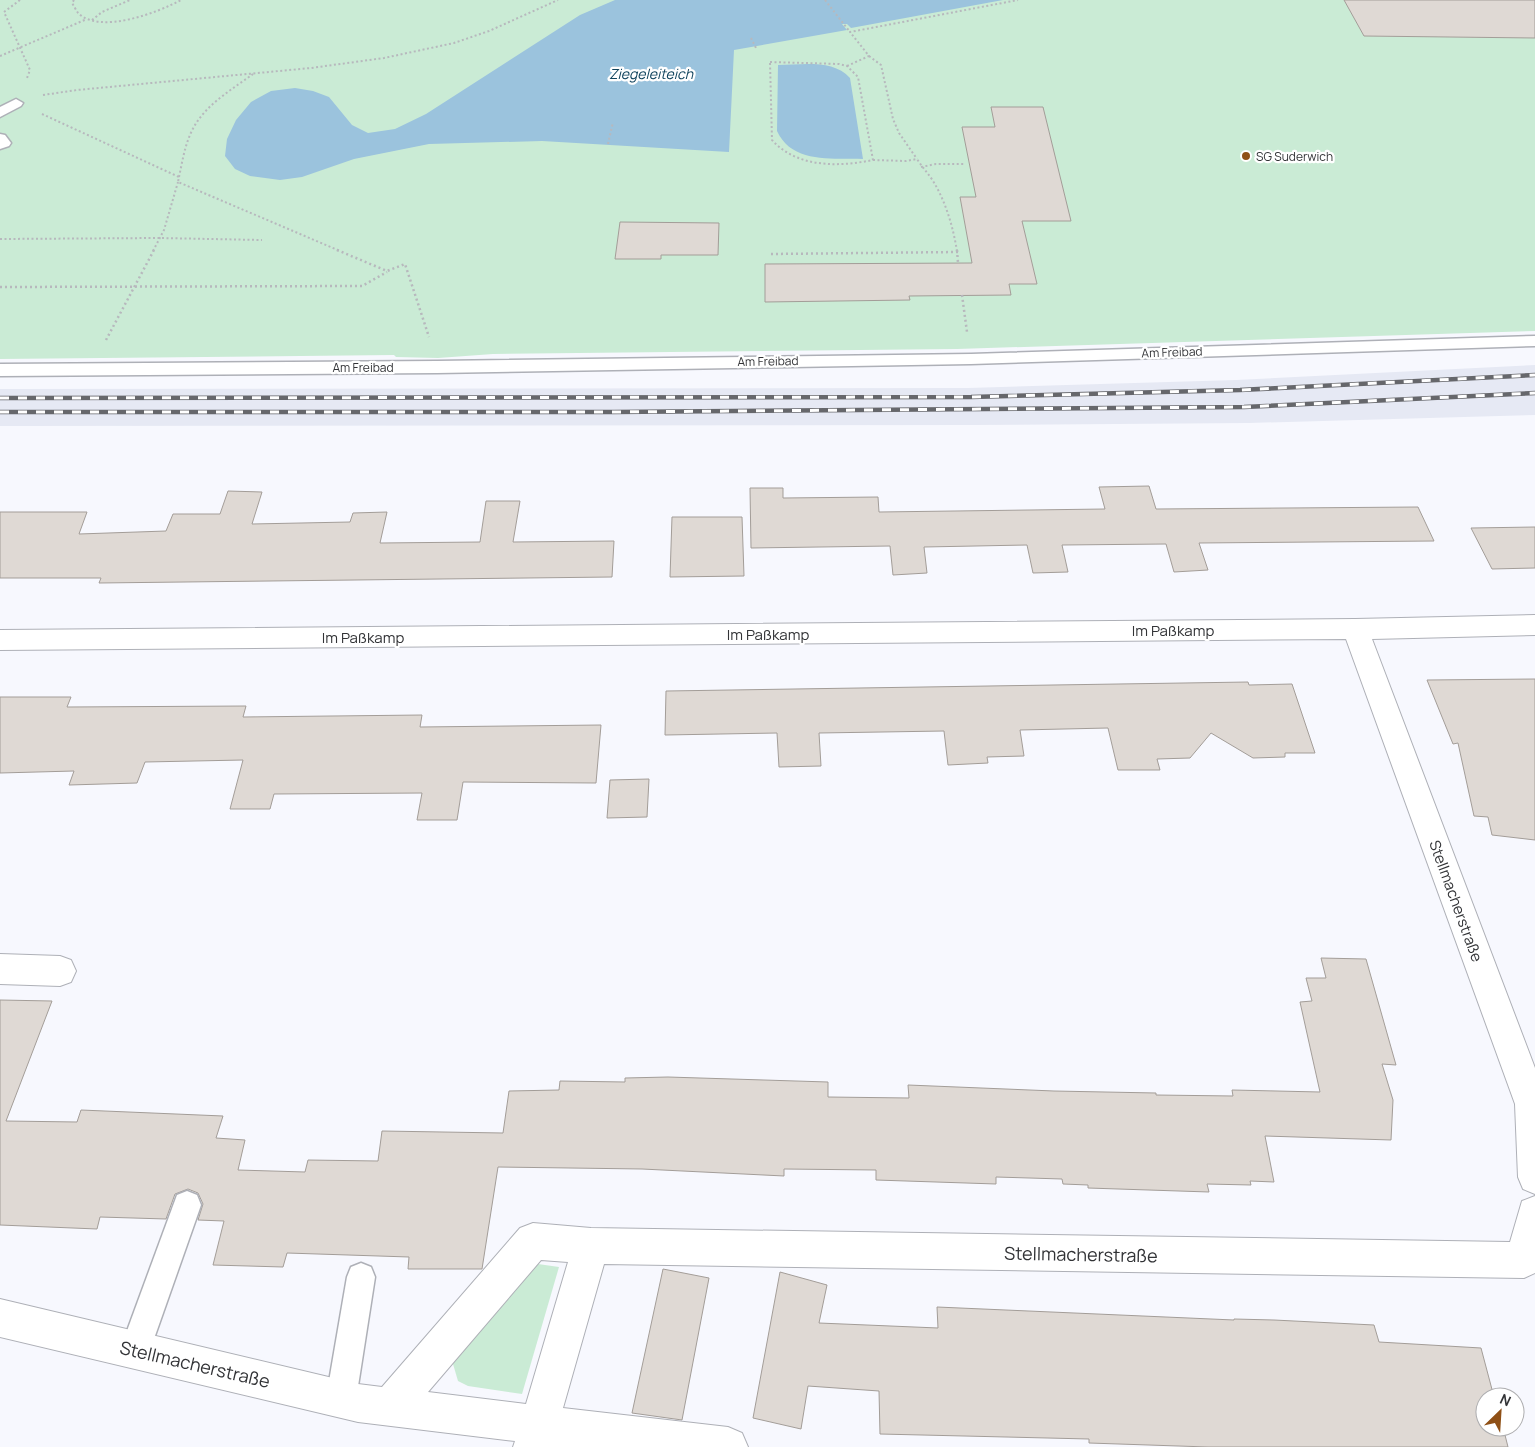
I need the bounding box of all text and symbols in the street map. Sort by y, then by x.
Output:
water label: Ziegeleiteich [609,64,694,83]
place label: SG Suderwich [1256,148,1333,165]
marker: SG Suderwich [1240,150,1252,162]
street label: Am Freibad [1141,342,1203,362]
street label: Am Freibad [737,352,799,370]
street label: Am Freibad [332,359,394,376]
street label: Im Paßkamp [1132,620,1214,641]
street label: Im Paßkamp [727,624,809,645]
street label: Im Paßkamp [322,627,404,648]
street label: Stellmacherstraße [1424,837,1488,965]
street label: Stellmacherstraße [1004,1241,1158,1267]
street label: Stellmacherstraße [118,1335,272,1393]
north arrow [1475,1387,1525,1437]
text: N [1497,1389,1514,1411]

